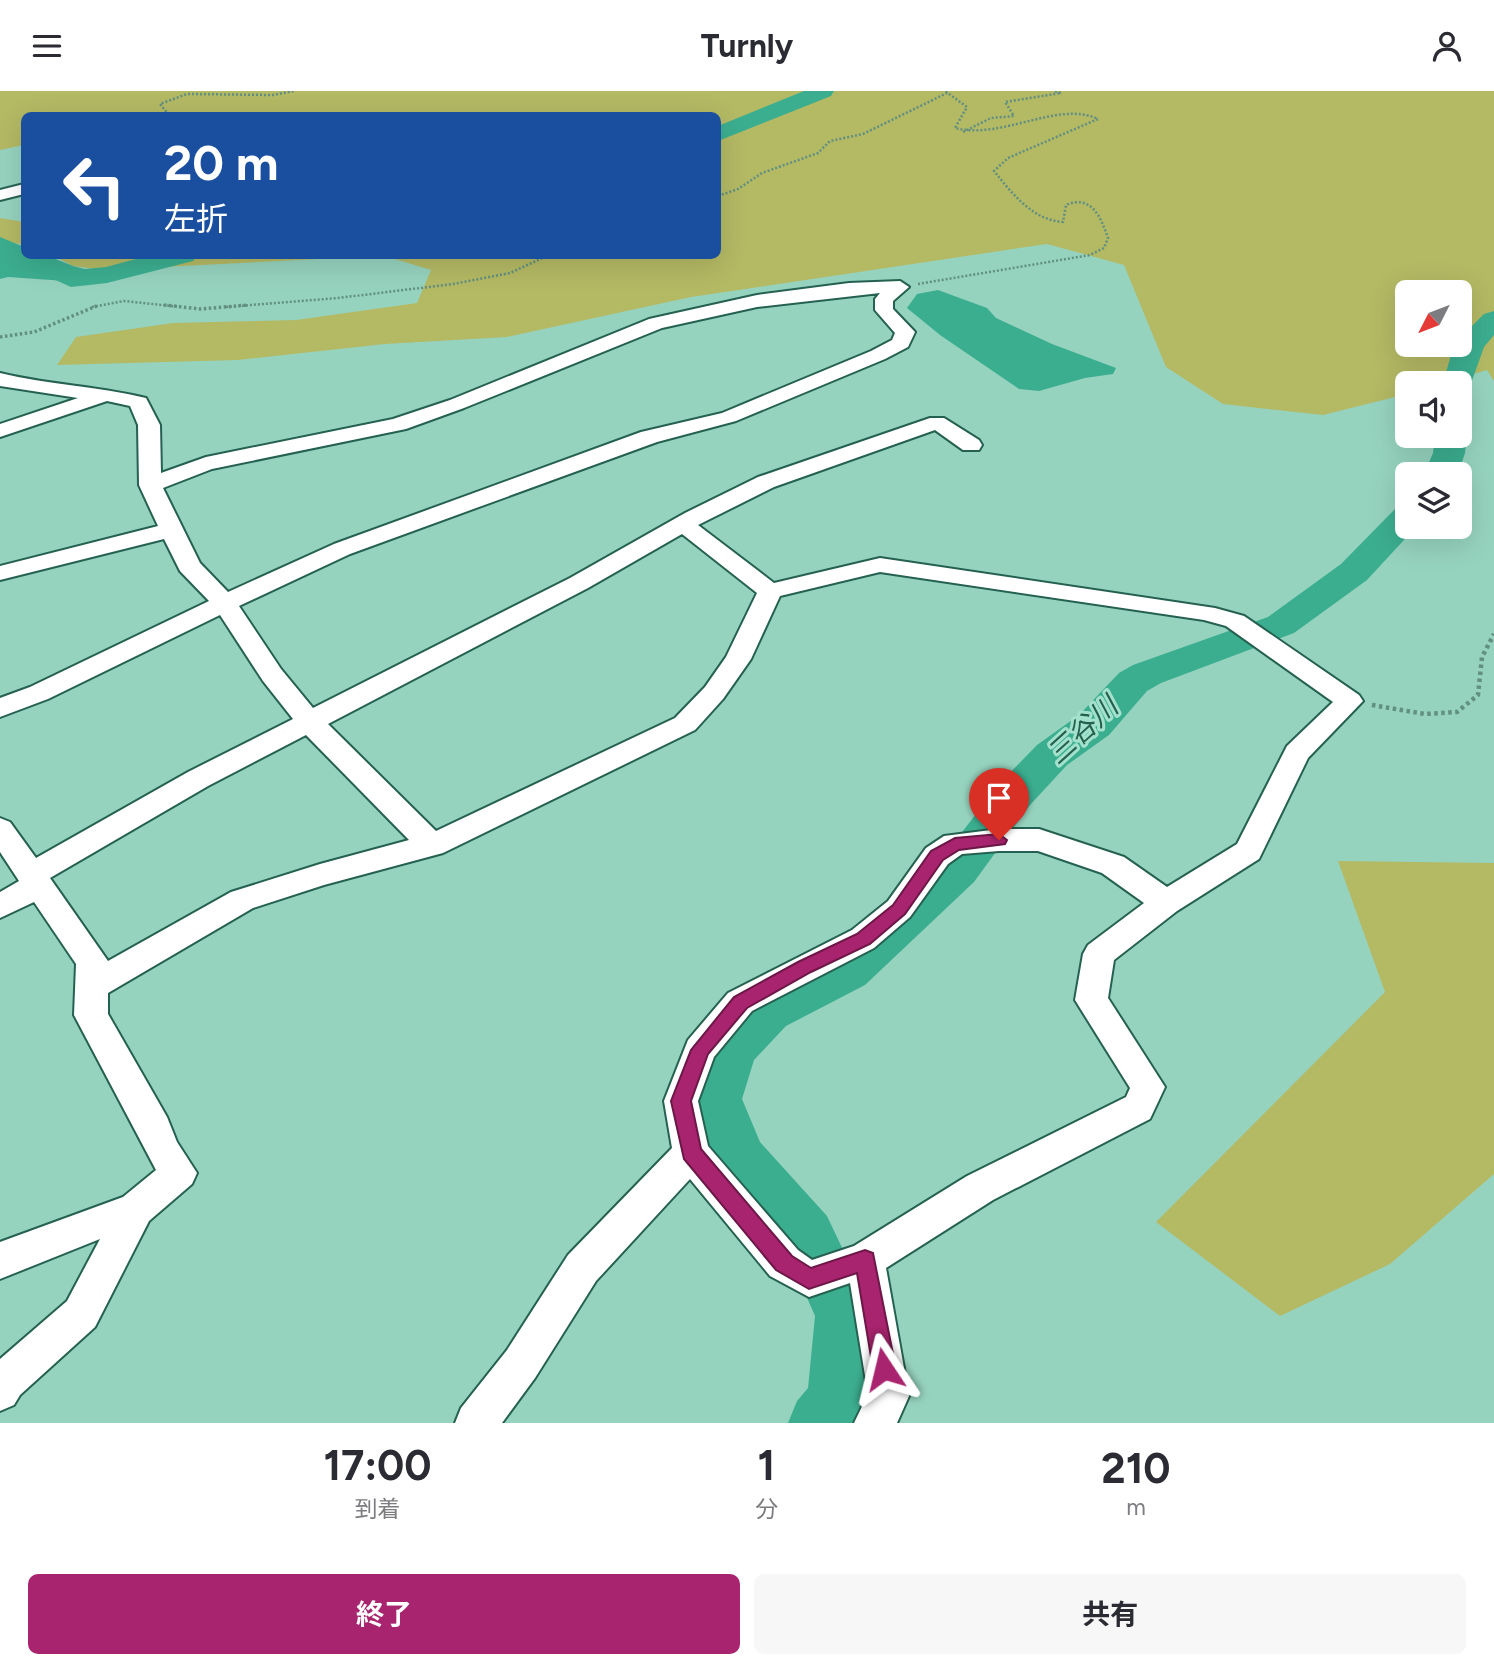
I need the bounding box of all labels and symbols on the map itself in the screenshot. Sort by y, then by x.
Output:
north arrow [1395,280,1472,357]
water label: 三谷川 [1039,687,1127,771]
pin [969,768,1029,840]
position arrow [847,1332,921,1406]

